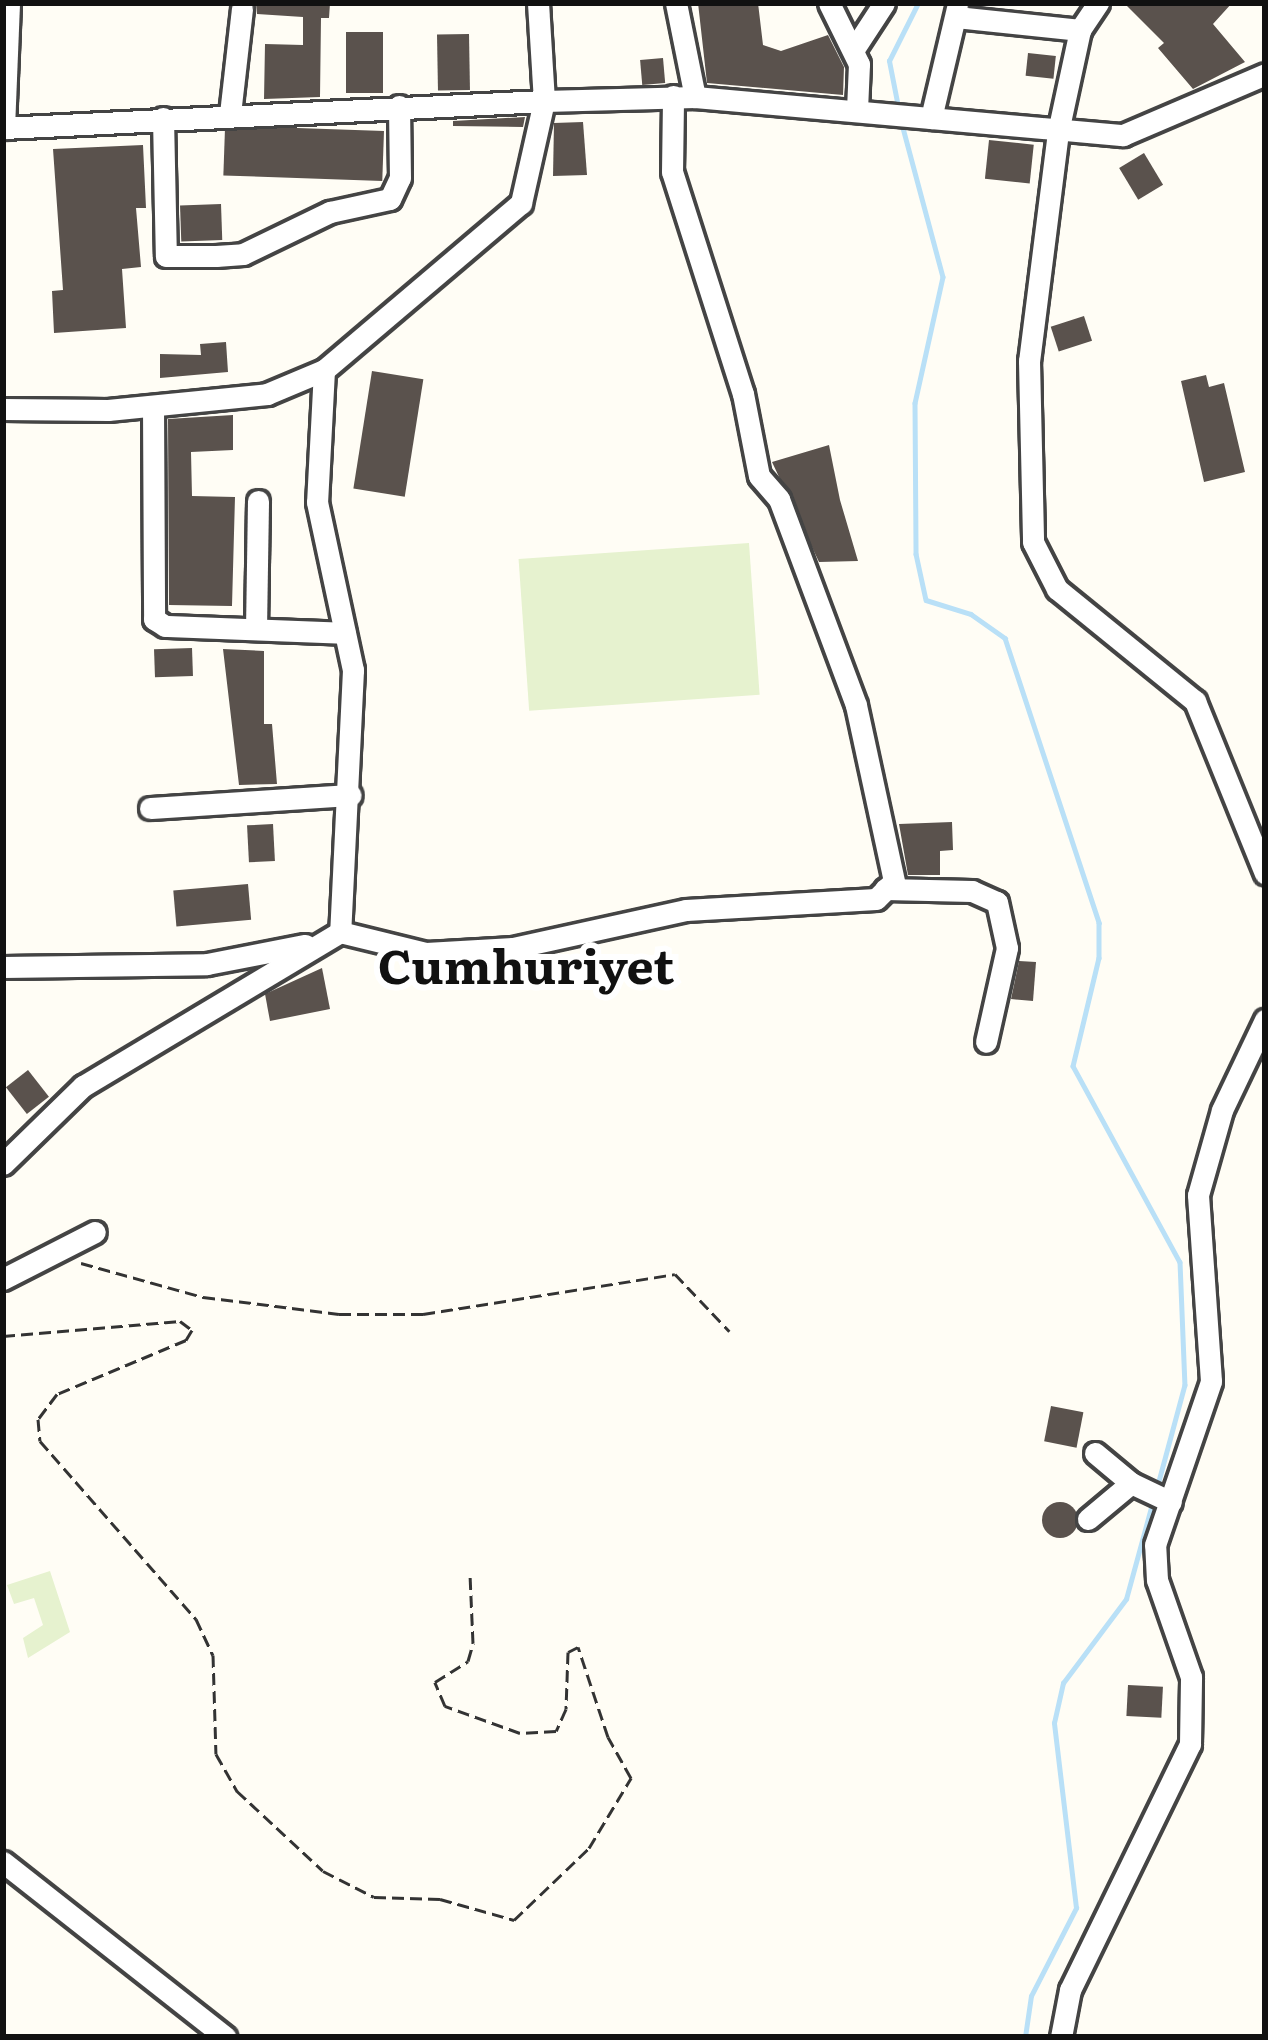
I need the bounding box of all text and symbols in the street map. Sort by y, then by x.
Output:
district label: Cumhuriyet [378,935,674,993]

